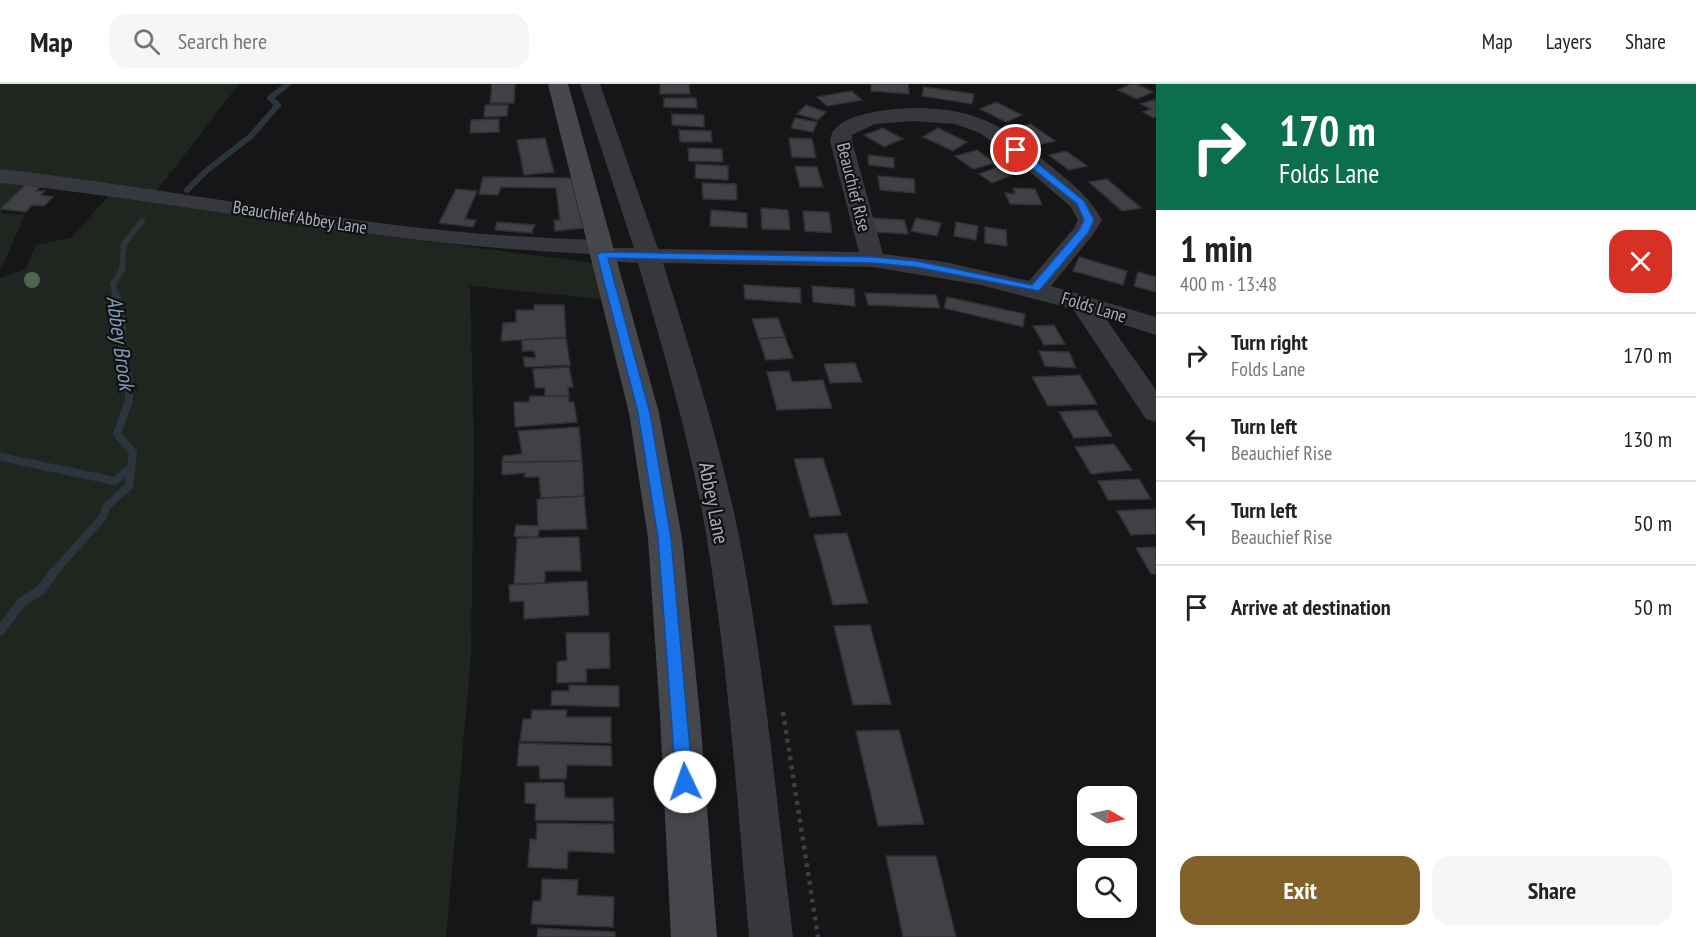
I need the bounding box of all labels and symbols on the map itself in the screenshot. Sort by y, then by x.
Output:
pin [990,124,1041,175]
street label: Beauchief Rise [832,140,876,234]
street label: Beauchief Abbey Lane [231,195,369,239]
street label: Folds Lane [1059,286,1129,328]
water label: Abbey Brook [101,294,142,394]
street label: Abbey Lane [693,460,735,546]
position arrow [653,750,717,814]
north arrow [1077,786,1137,846]

